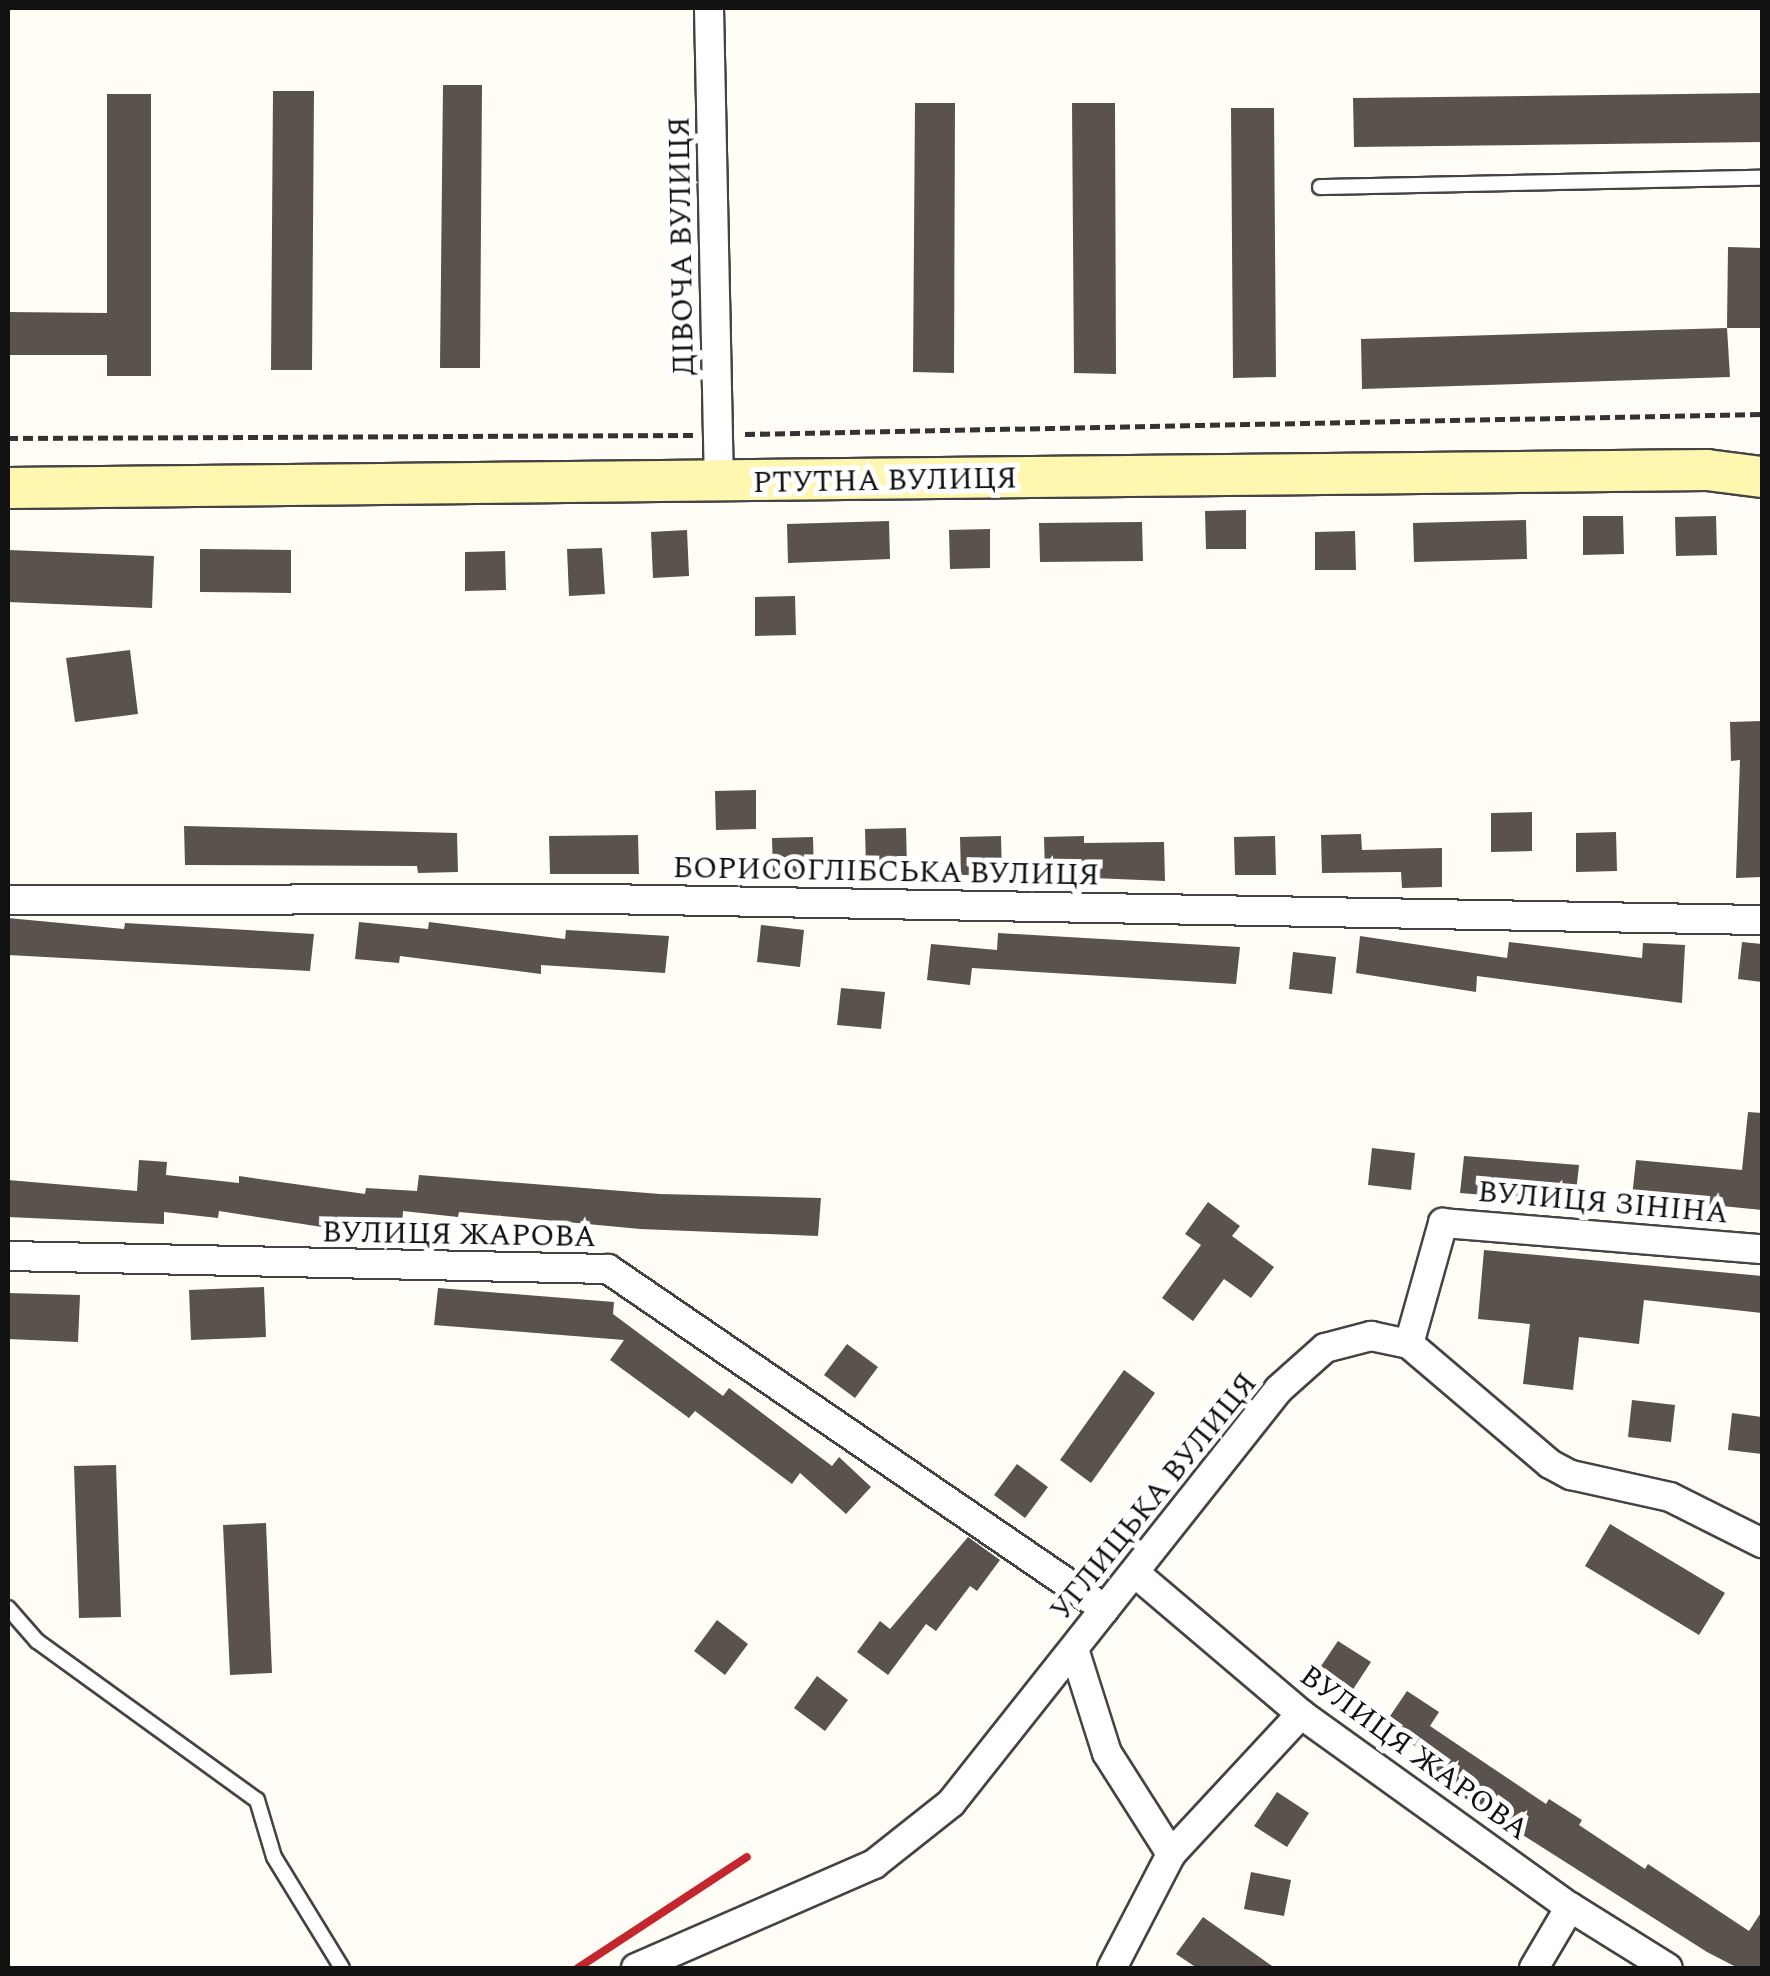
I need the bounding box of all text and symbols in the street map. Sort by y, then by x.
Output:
street label: ДІВОЧА ВУЛИЦЯ [662,116,702,376]
street label: РТУТНА ВУЛИЦЯ [752,461,1018,501]
street label: БОРИСОГЛІБСЬКА ВУЛИЦЯ [672,850,1100,894]
street label: ВУЛИЦЯ ЗІНІНА [1476,1174,1730,1232]
street label: ВУЛИЦЯ ЖАРОВА [322,1215,596,1255]
street label: УГЛИЦЬКА ВУЛИЦЯ [1043,1366,1265,1628]
street label: ВУЛИЦЯ ЖАРОВА [1293,1658,1535,1848]

